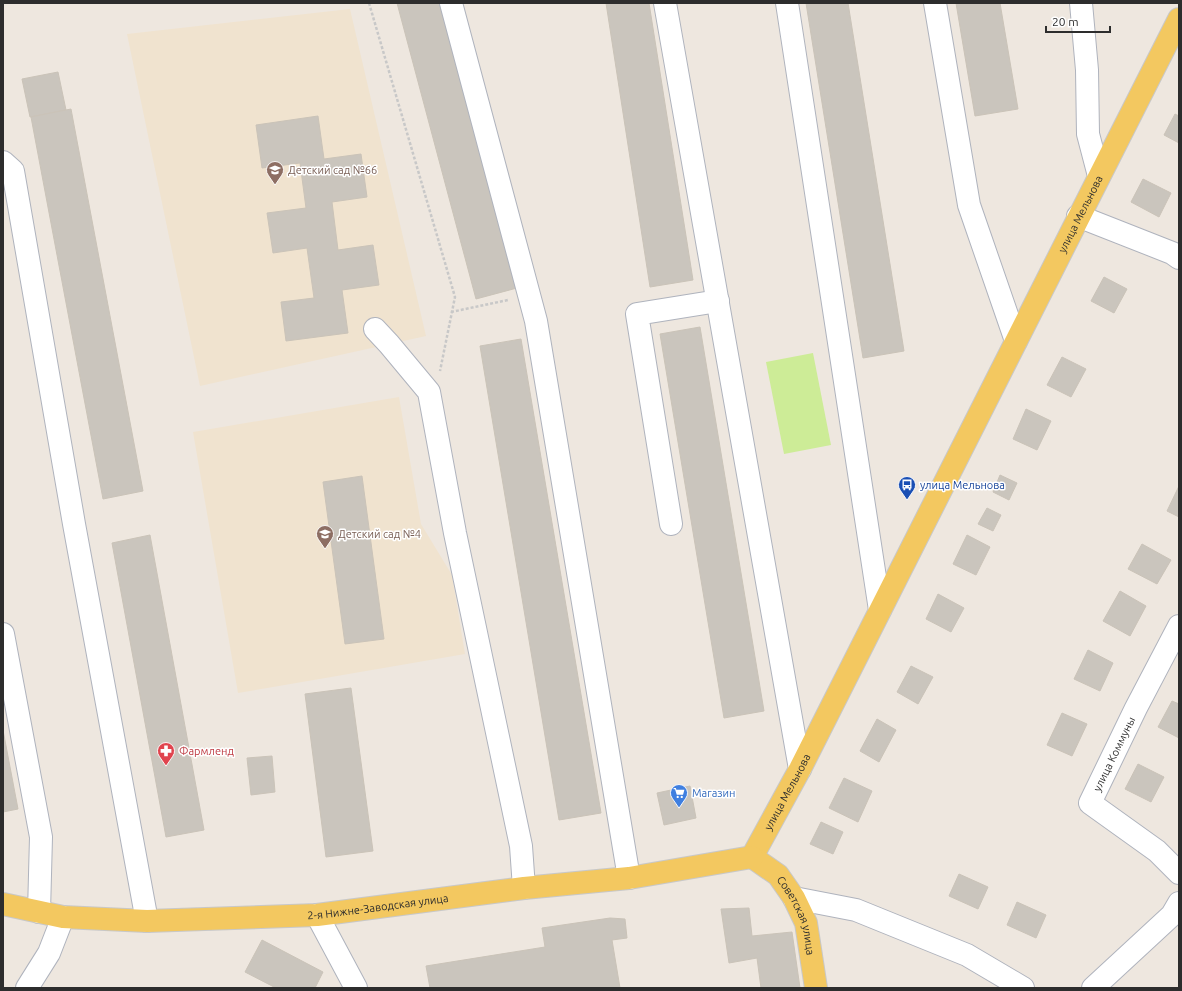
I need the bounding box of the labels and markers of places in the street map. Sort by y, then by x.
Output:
school or university icon: Детский сад №66 [265,160,285,185]
place label: Детский сад №66 [288,164,377,176]
bus stop icon: улица Мельнова [897,475,917,500]
place label: улица Мельнова [920,479,1005,491]
school or university icon: Детский сад №4 [315,524,335,549]
place label: Детский сад №4 [338,528,421,540]
pharmacy icon: Фармленд [156,741,176,766]
place label: Фармленд [179,745,234,757]
supermarket icon: Магазин [669,783,689,808]
place label: Магазин [692,787,736,799]

